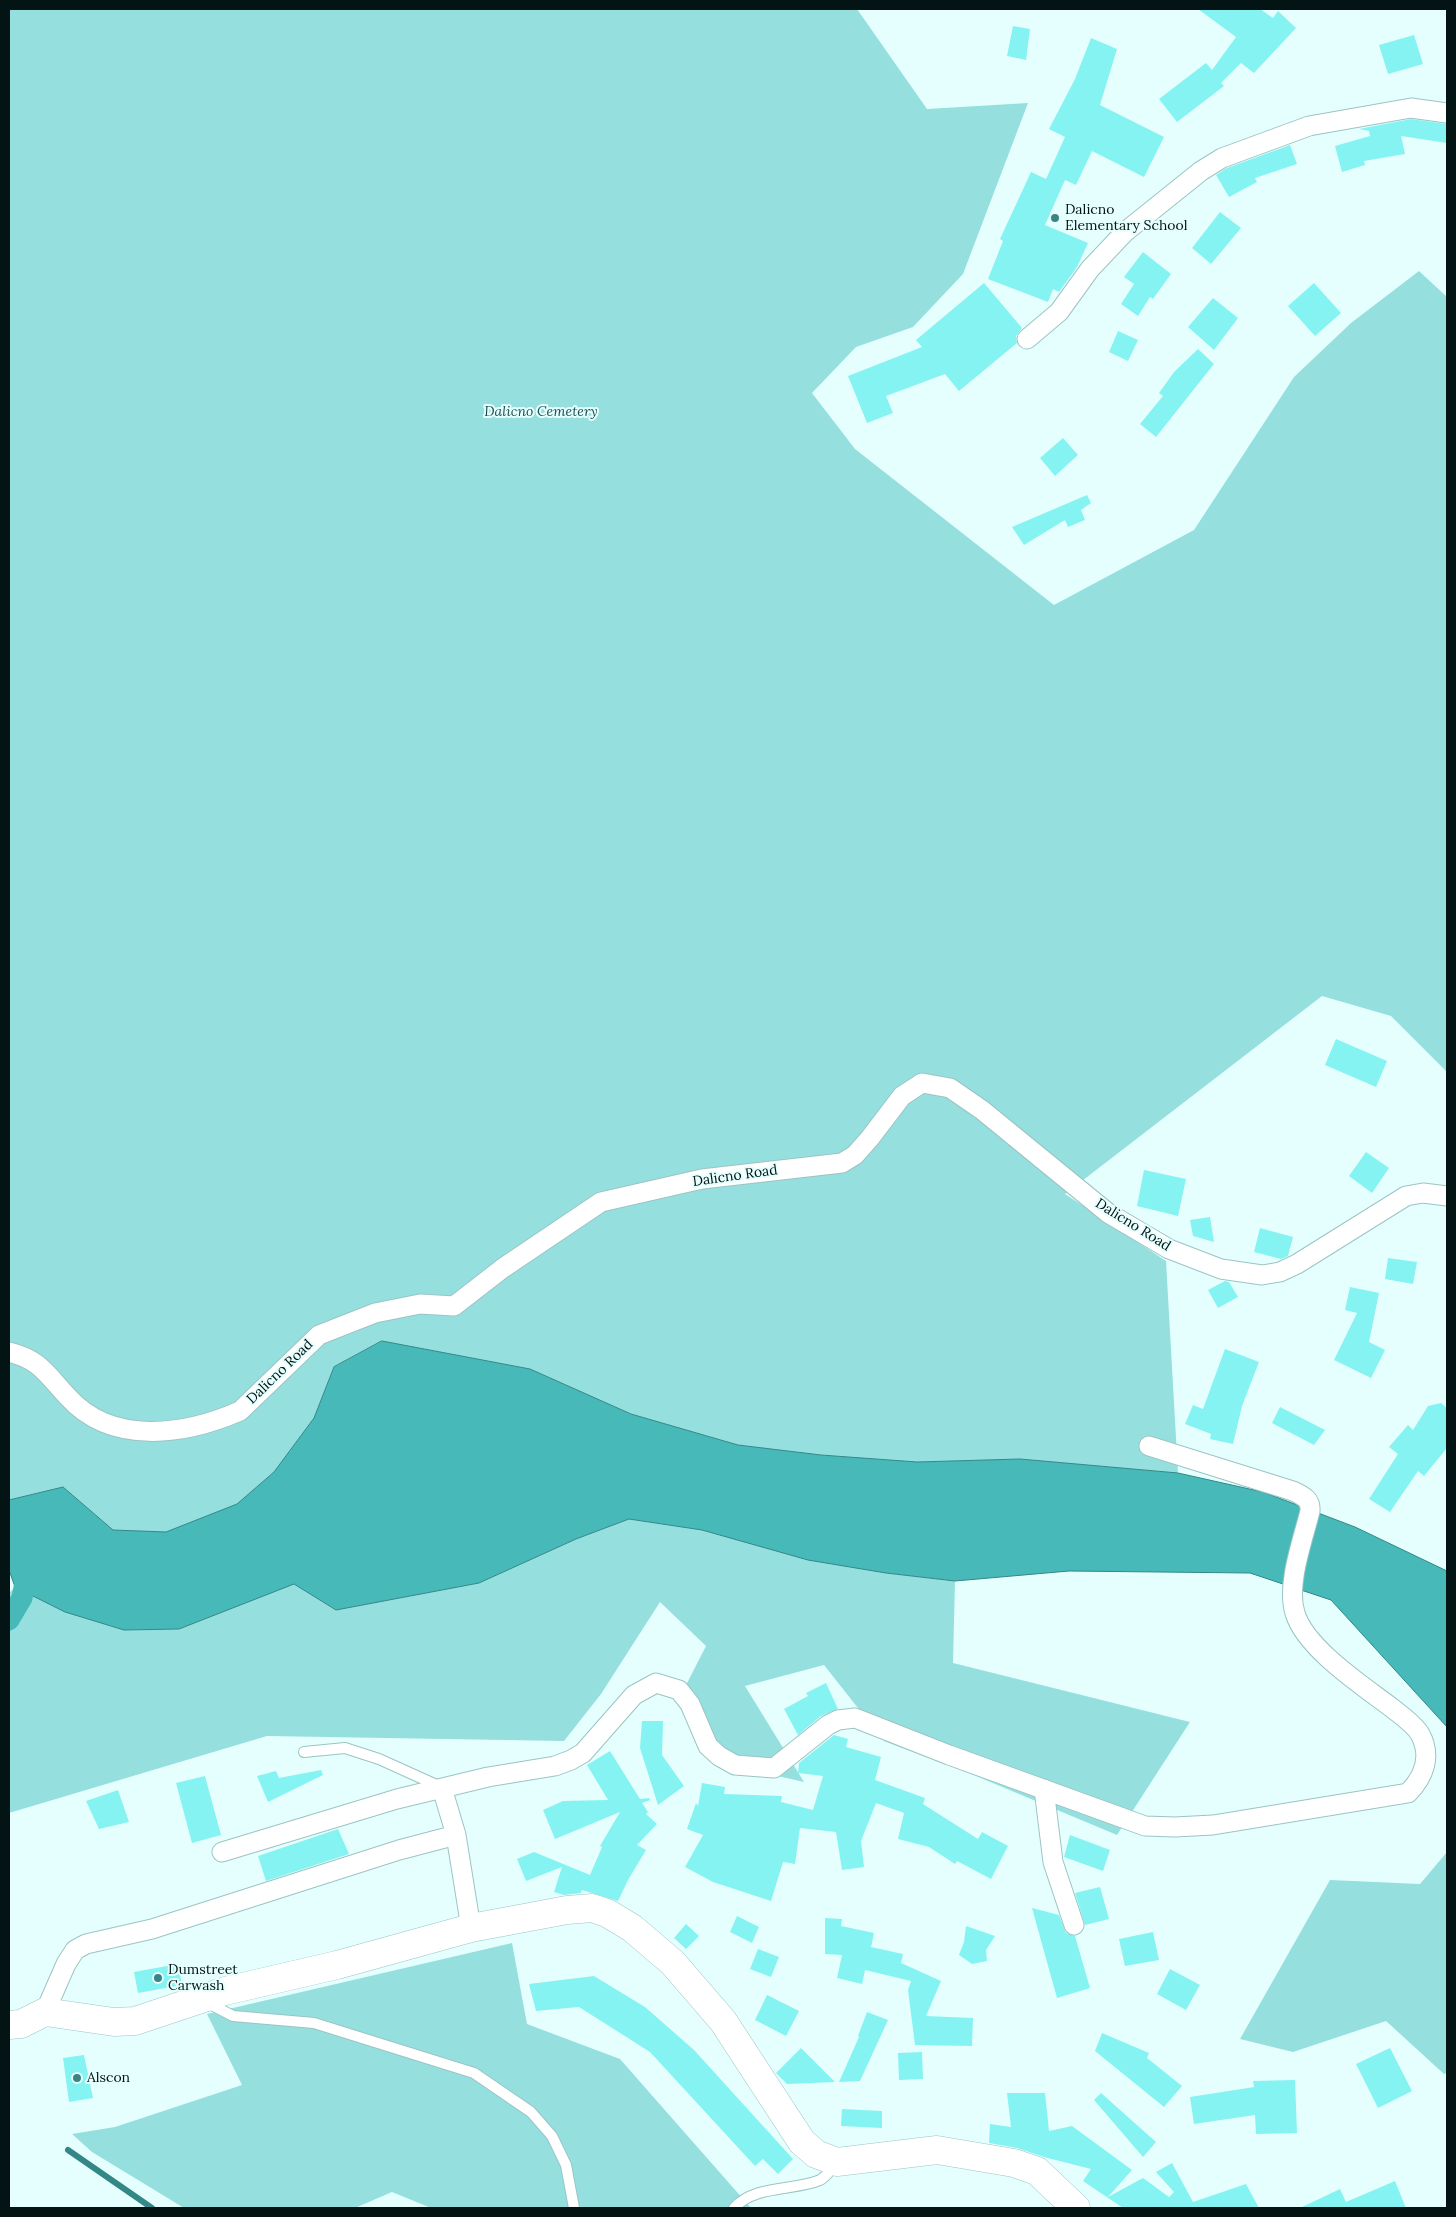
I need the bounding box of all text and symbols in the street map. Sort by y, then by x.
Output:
place label: Dalicno Elementary School [1065,202,1188,234]
marker: Dalicno Elementary School [1049,212,1061,224]
park label: Dalicno Cemetery [484,404,598,420]
street label: Dalicno Road [691,1162,779,1190]
street label: Dalicno Road [1092,1195,1174,1255]
street label: Dalicno Road [243,1336,317,1408]
place label: Dumstreet Carwash [168,1962,238,1994]
marker: Dumstreet Carwash [152,1972,164,1984]
place label: Alscon [87,2070,130,2086]
marker: Alscon [71,2072,83,2084]

